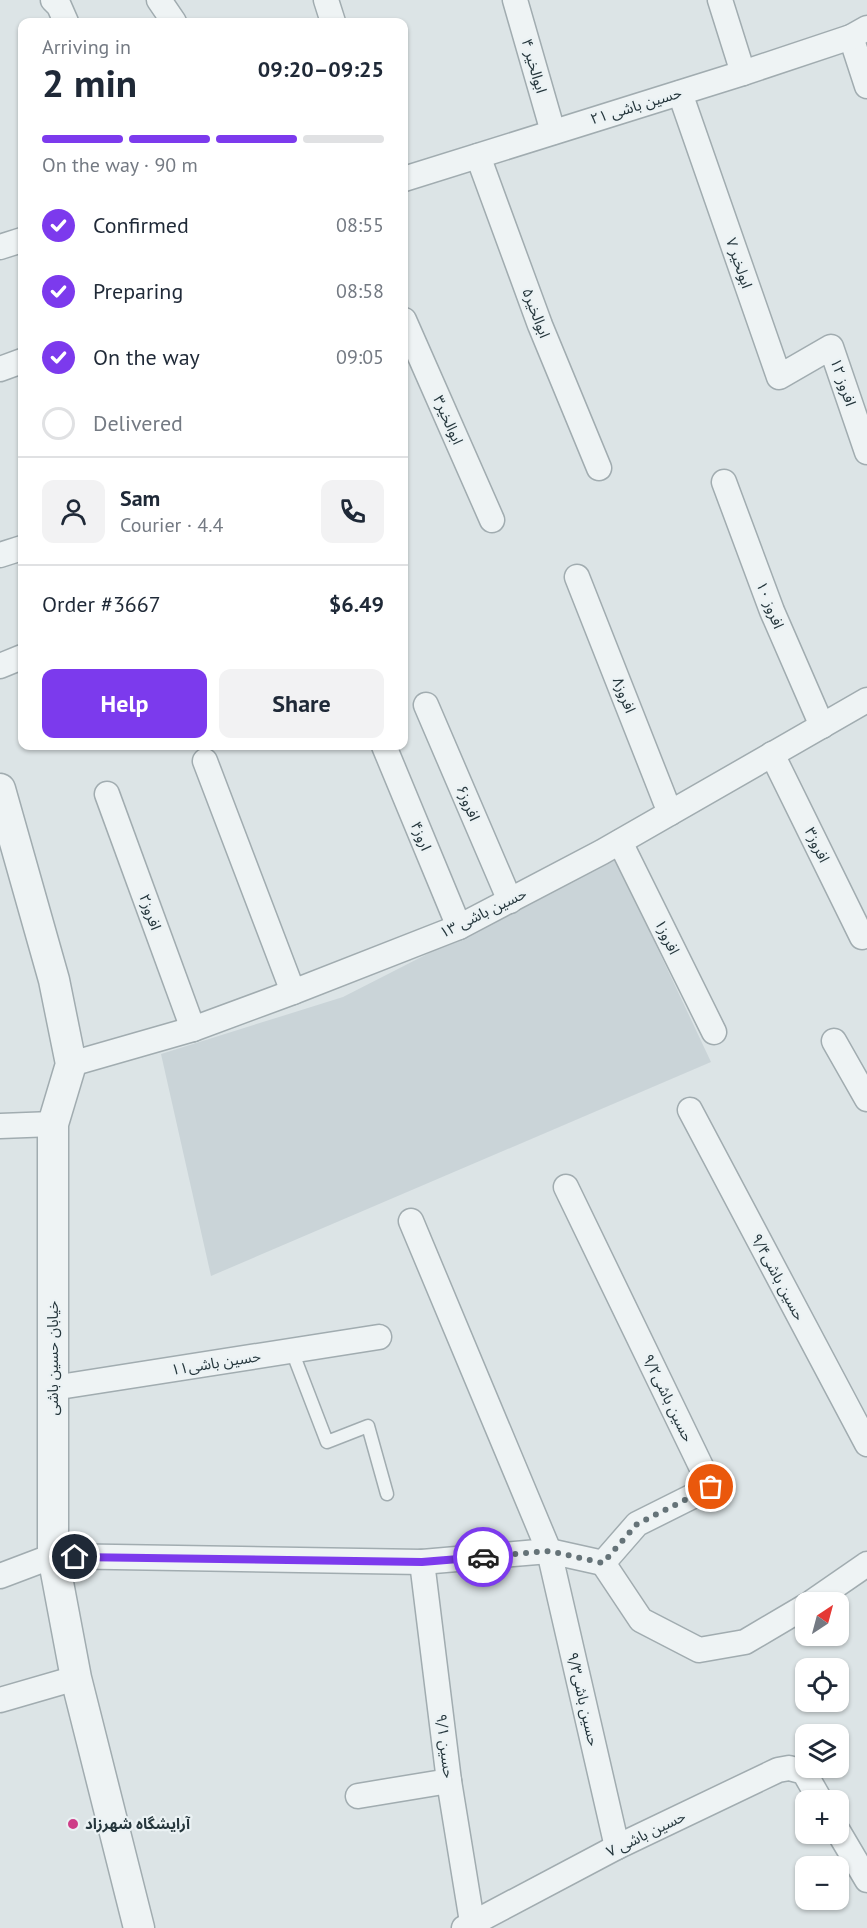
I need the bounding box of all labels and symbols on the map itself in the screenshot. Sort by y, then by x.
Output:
street label: ابوالخیر ۴ [518,36,551,95]
street label: حسین باشی ۲۱ [588,83,684,128]
street label: ابولخیر ۷ [722,235,757,291]
street label: ابوالخیر۵ [518,285,555,340]
street label: افروز ۱۲ [826,355,861,408]
street label: ابوالخیر۳ [429,392,468,447]
street label: افروز ۱۰ [752,578,789,631]
street label: افروز۸ [609,674,640,716]
street label: افروز۶ [452,782,484,824]
street label: اروز۴ [407,818,436,853]
street label: افروز۳ [801,824,834,866]
street label: حسین باشی ۱۳ [436,883,530,942]
street label: افروز۲ [135,891,166,932]
street label: افروز۱ [651,916,684,958]
street label: حسین باشی۹/۴ [748,1230,809,1324]
street label: خیابان حسین باشی [43,1300,62,1415]
street label: حسین باشی۱۱ [170,1346,262,1379]
street label: حسین باشی۹/۲ [639,1351,698,1445]
pin [685,1461,736,1512]
courier [453,1527,513,1587]
pin [49,1531,100,1582]
north arrow [795,1592,849,1646]
street label: حسین باشی۹/۳ [563,1650,604,1748]
street label: حسین ۹/۱ [432,1713,459,1779]
street label: حسین باشی ۷ [603,1806,689,1861]
place label: آرایشگاه شهرزاد [85,1814,191,1833]
marker: آرایشگاه شهرزاد [66,1817,80,1831]

